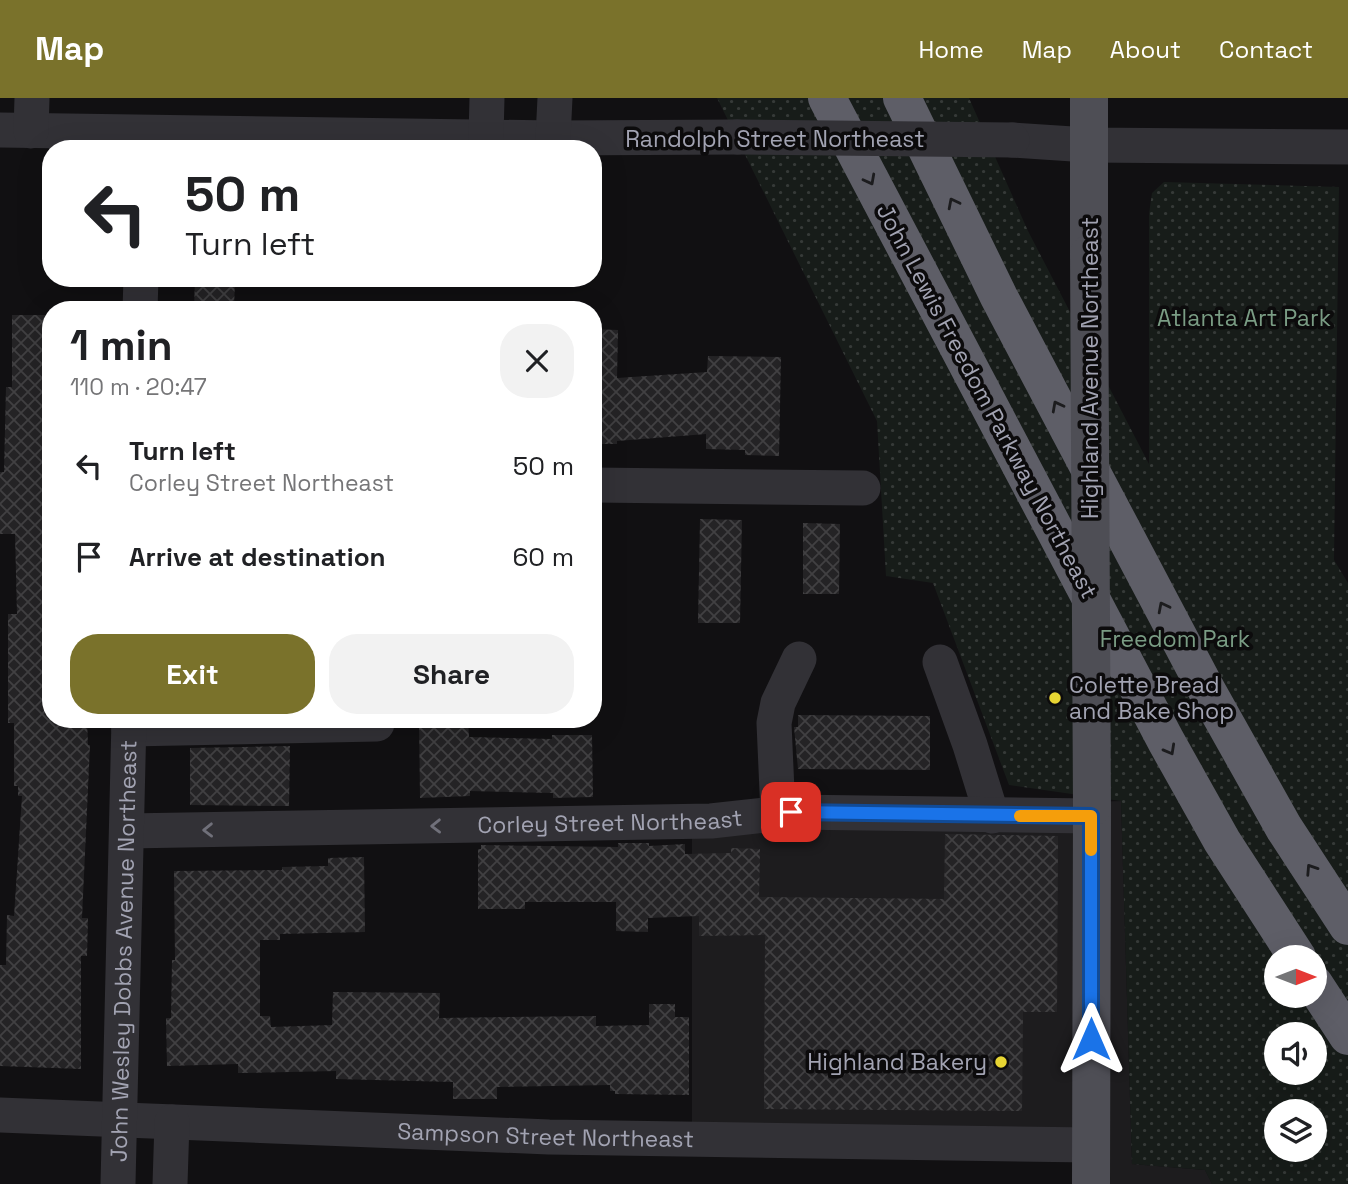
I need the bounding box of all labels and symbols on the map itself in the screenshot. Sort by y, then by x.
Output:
street label: Randolph Street Northeast [625,124,925,154]
one-way arrow [862,173,876,185]
street label: John Lewis Freedom Parkway Northeast [870,198,1104,604]
one-way arrow [948,198,961,210]
street label: Highland Avenue Northeast [1075,217,1105,519]
park label: Atlanta Art Park [1157,303,1331,333]
one-way arrow [1052,400,1066,413]
one-way arrow [1158,602,1172,614]
park label: Freedom Park [1100,624,1250,654]
place label: Colette Bread and Bake Shop [1069,670,1234,726]
marker: Colette Bread and Bake Shop [1047,690,1063,706]
street label: John Wesley Dobbs Avenue Northeast [104,740,143,1162]
one-way arrow [1162,742,1176,755]
pin [761,782,821,842]
street label: Corley Street Northeast [477,803,744,840]
one-way arrow [430,818,441,834]
one-way arrow [203,822,214,837]
one-way arrow [1306,864,1319,877]
north arrow [1264,945,1326,1008]
position arrow [1054,1002,1128,1076]
place label: Highland Bakery [807,1047,987,1077]
marker: Highland Bakery [993,1054,1009,1070]
street label: Sampson Street Northeast [397,1116,694,1154]

